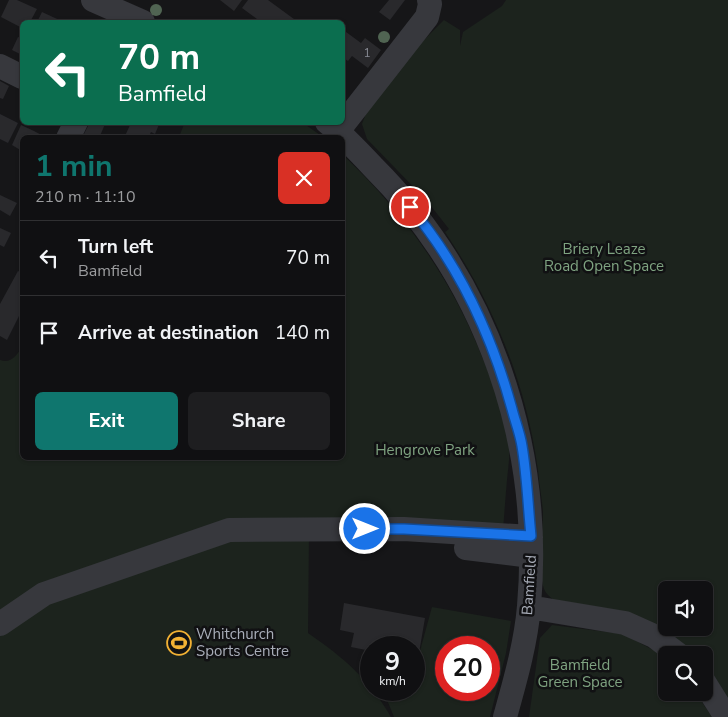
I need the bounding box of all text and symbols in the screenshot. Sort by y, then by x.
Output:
text: 70 m [118,34,200,81]
icon: left [35,40,100,105]
house number: 1 [363,45,371,61]
text: Bamfield [118,79,207,109]
text: 1 min [35,146,113,187]
button: close [278,152,330,204]
text: 210 m · 11:10 [35,186,136,208]
pin [389,186,431,228]
icon: arrive [396,193,424,221]
text: Turn left [78,234,153,260]
park label: Briery Leaze Road Open Space [544,239,664,276]
icon: left [35,244,63,272]
text: 70 m [286,245,330,271]
text: Bamfield [78,260,142,282]
icon: arrive [35,319,63,347]
text: Arrive at destination [78,320,259,346]
text: 140 m [275,320,330,346]
button: Exit [35,392,178,450]
button: Share [188,392,330,450]
park label: Hengrove Park [375,440,475,460]
position arrow [338,502,390,554]
street label: Bamfield [517,554,541,616]
map controls [658,581,713,701]
button: sound [658,581,713,636]
place label: Whitchurch Sports Centre [196,624,289,661]
sports icon: Whitchurch Sports Centre [166,630,192,656]
speed limit sign: 20 [435,636,500,701]
text: 9 [385,645,400,679]
button: search [658,646,713,701]
park label: Bamfield Green Space [537,655,623,692]
text: km/h [379,673,406,689]

